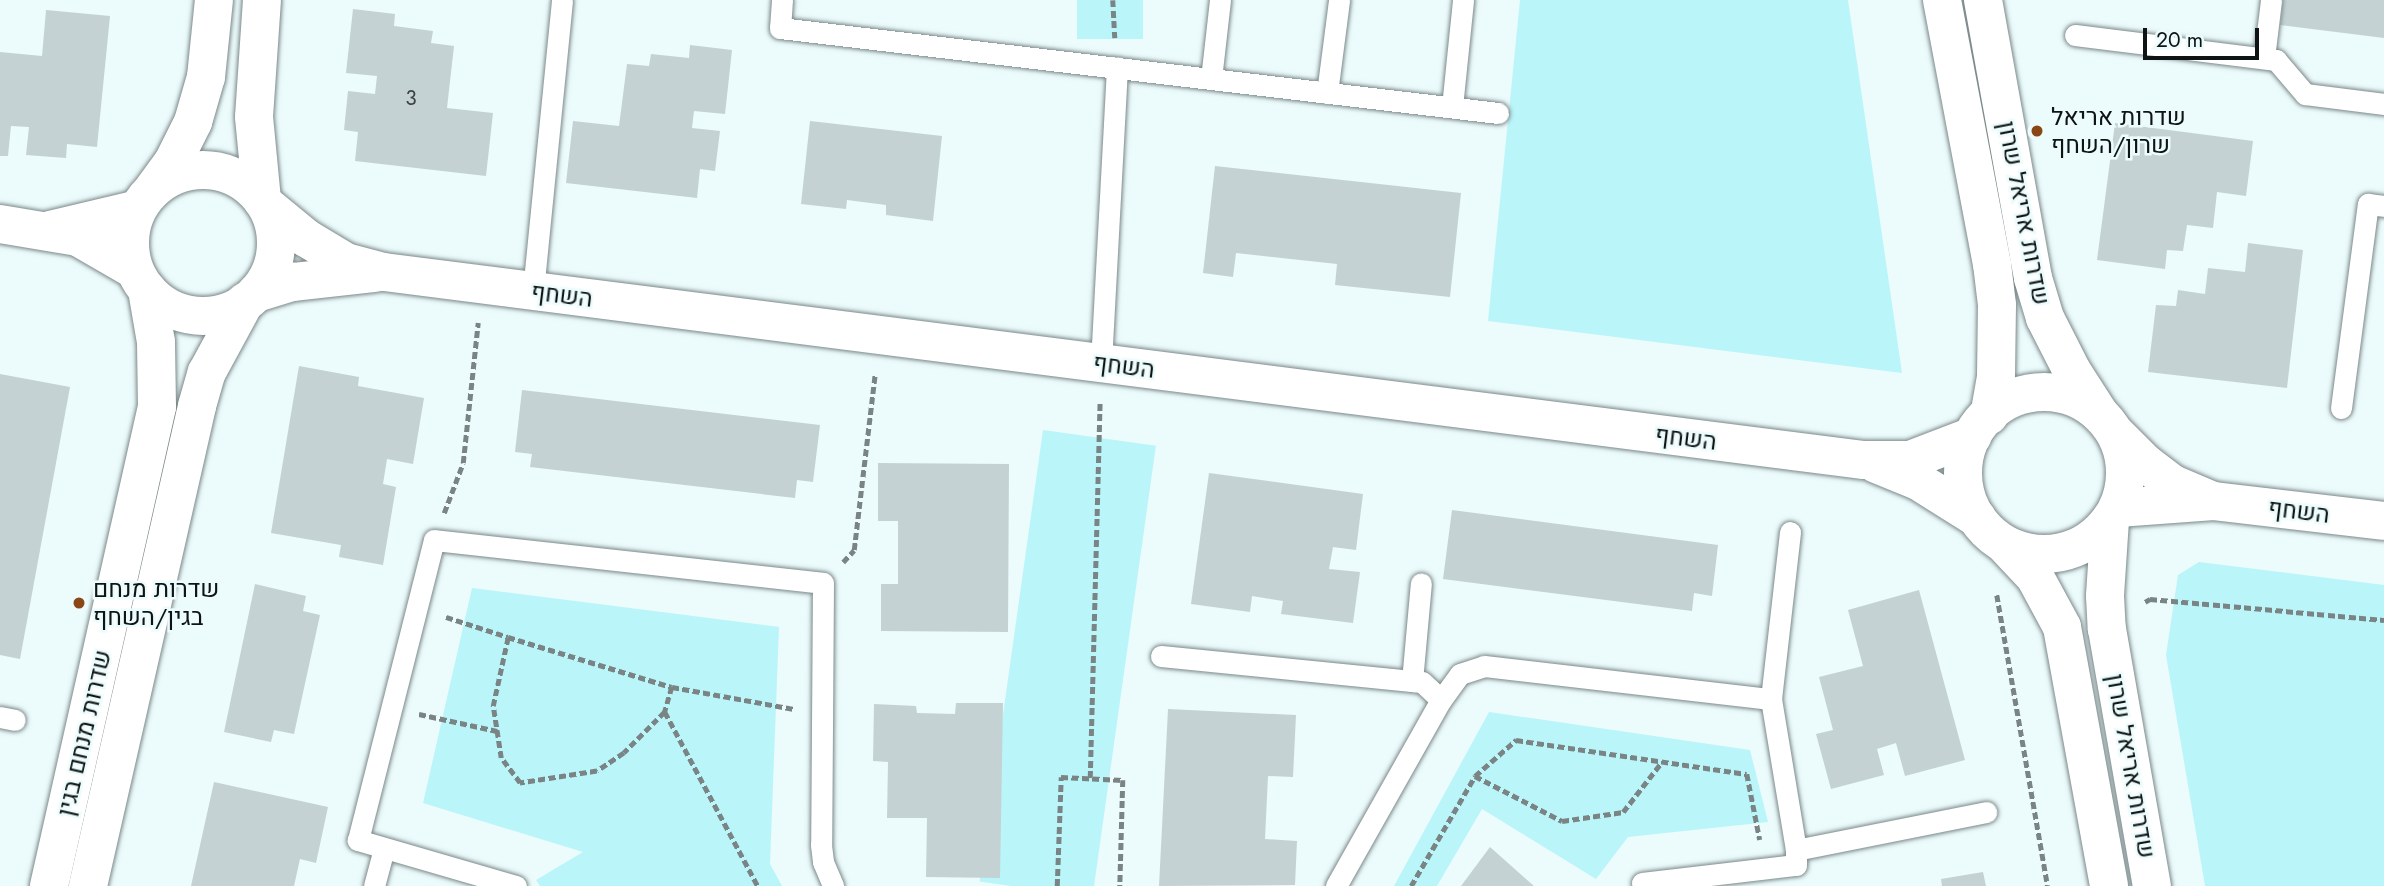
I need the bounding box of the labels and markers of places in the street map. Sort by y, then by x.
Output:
place label: שדרות אריאל שרון/השחף [2051,103,2186,159]
marker: שדרות אריאל שרון/השחף [2029,123,2045,139]
place label: שדרות מנחם בגין/השחף [93,575,219,631]
marker: שדרות מנחם בגין/השחף [71,595,87,611]

